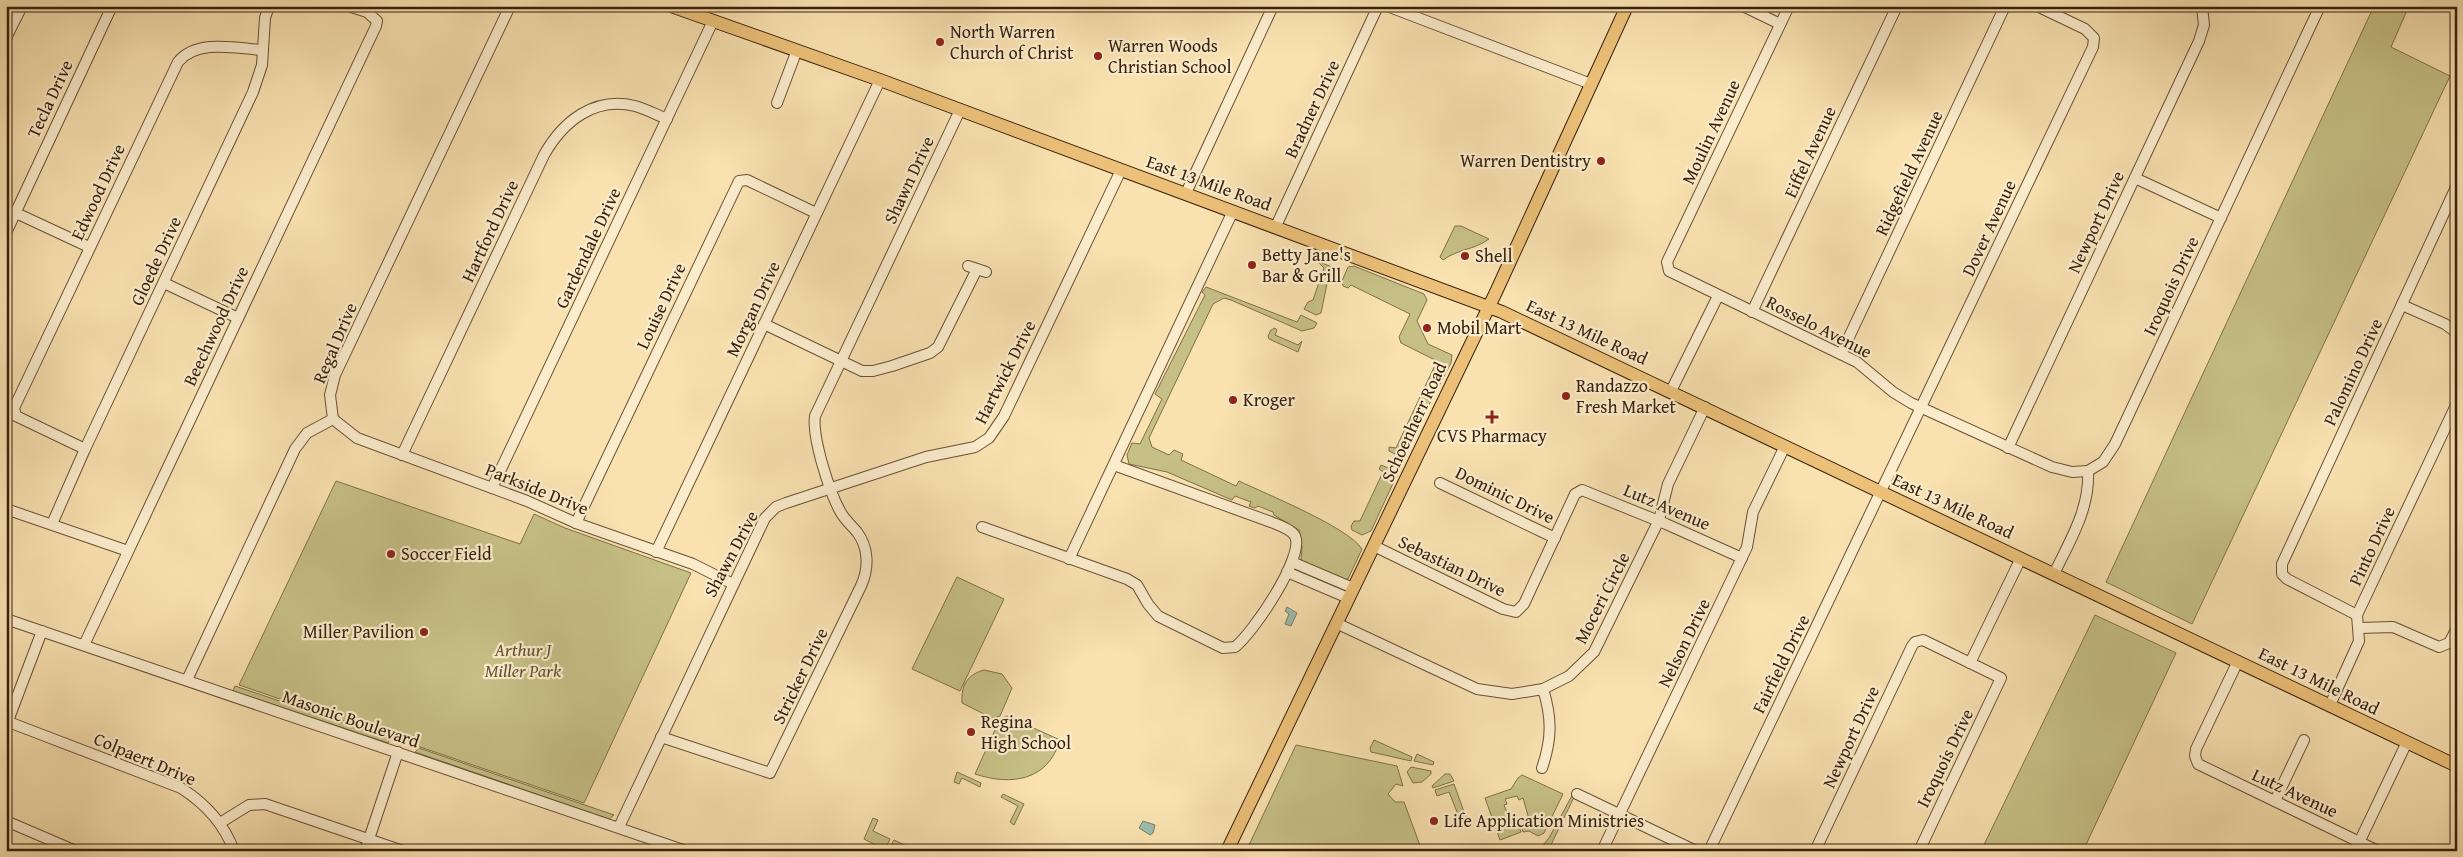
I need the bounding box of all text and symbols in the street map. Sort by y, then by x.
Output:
place label: North Warren Church of Christ [950,18,1074,66]
place label: Warren Woods Christian School [1108,32,1232,80]
marker: North Warren Church of Christ [934,36,946,48]
marker: Warren Woods Christian School [1092,50,1104,62]
street label: Tecla Drive [20,55,79,142]
street label: Bradner Drive [1277,55,1346,162]
street label: Moulin Avenue [1674,75,1747,189]
street label: Eiffel Avenue [1777,101,1843,202]
street label: Ridgefield Avenue [1868,106,1949,240]
street label: Shawn Drive [876,131,941,228]
street label: Edwood Drive [63,139,132,244]
street label: East 13 Mile Road [1143,147,1276,218]
place label: Warren Dentistry [1460,147,1591,174]
marker: Warren Dentistry [1595,155,1607,167]
street label: Newport Drive [2060,166,2131,277]
street label: Hartford Drive [454,175,525,287]
street label: Dover Avenue [1954,175,2023,280]
street label: Gardendale Drive [548,183,627,313]
street label: Gloede Drive [123,212,188,310]
street label: Iroquois Drive [2136,232,2205,340]
place label: Betty Jane's Bar & Grill [1262,241,1351,289]
place label: Shell [1475,242,1512,269]
marker: Shell [1459,250,1471,262]
street label: Morgan Drive [718,256,787,361]
street label: Louise Drive [629,258,692,354]
marker: Betty Jane's Bar & Grill [1246,259,1258,271]
street label: Beechwood Drive [176,261,255,390]
street label: Rosselo Avenue [1762,288,1877,365]
street label: East 13 Mile Road [1522,292,1653,372]
street label: Regal Drive [305,298,364,388]
place label: Mobil Mart [1437,314,1522,341]
street label: Palomino Drive [2316,314,2389,430]
street label: Hartwick Drive [967,315,1042,428]
marker: Mobil Mart [1421,322,1433,334]
street label: Schoenherr Road [1374,357,1453,486]
place label: Randazzo Fresh Market [1576,372,1676,420]
place label: Kroger [1243,386,1295,413]
marker: Randazzo Fresh Market [1560,390,1572,402]
marker: Kroger [1227,394,1239,406]
marker: CVS Pharmacy [1486,411,1498,423]
place label: CVS Pharmacy [1437,422,1547,449]
street label: Parkside Drive [481,456,593,522]
street label: Dominic Drive [1451,459,1559,530]
street label: East 13 Mile Road [1888,466,2019,546]
street label: Lutz Avenue [1620,476,1715,537]
street label: Pinto Drive [2341,502,2402,590]
street label: Shawn Drive [696,506,765,602]
street label: Sebastian Drive [1394,528,1511,603]
place label: Soccer Field [401,540,492,567]
street label: Moceri Circle [1567,547,1636,648]
marker: Soccer Field [385,548,397,560]
street label: Nelson Drive [1650,594,1717,692]
street label: Fairfield Drive [1745,610,1816,718]
place label: Miller Pavilion [303,618,414,645]
street label: Stricker Drive [765,623,835,729]
marker: Miller Pavilion [418,626,430,638]
park label: Arthur J Miller Park [485,636,562,684]
street label: East 13 Mile Road [2254,640,2384,722]
street label: Newport Drive [1815,681,1886,792]
street label: Masonic Boulevard [279,682,424,755]
street label: Iroquois Drive [1909,704,1980,812]
place label: Regina High School [981,708,1071,756]
street label: Colpaert Drive [90,725,201,792]
marker: Regina High School [965,726,977,738]
street label: Lutz Avenue [2248,761,2343,824]
place label: Life Application Ministries [1444,807,1644,834]
marker: Life Application Ministries [1428,815,1440,827]

